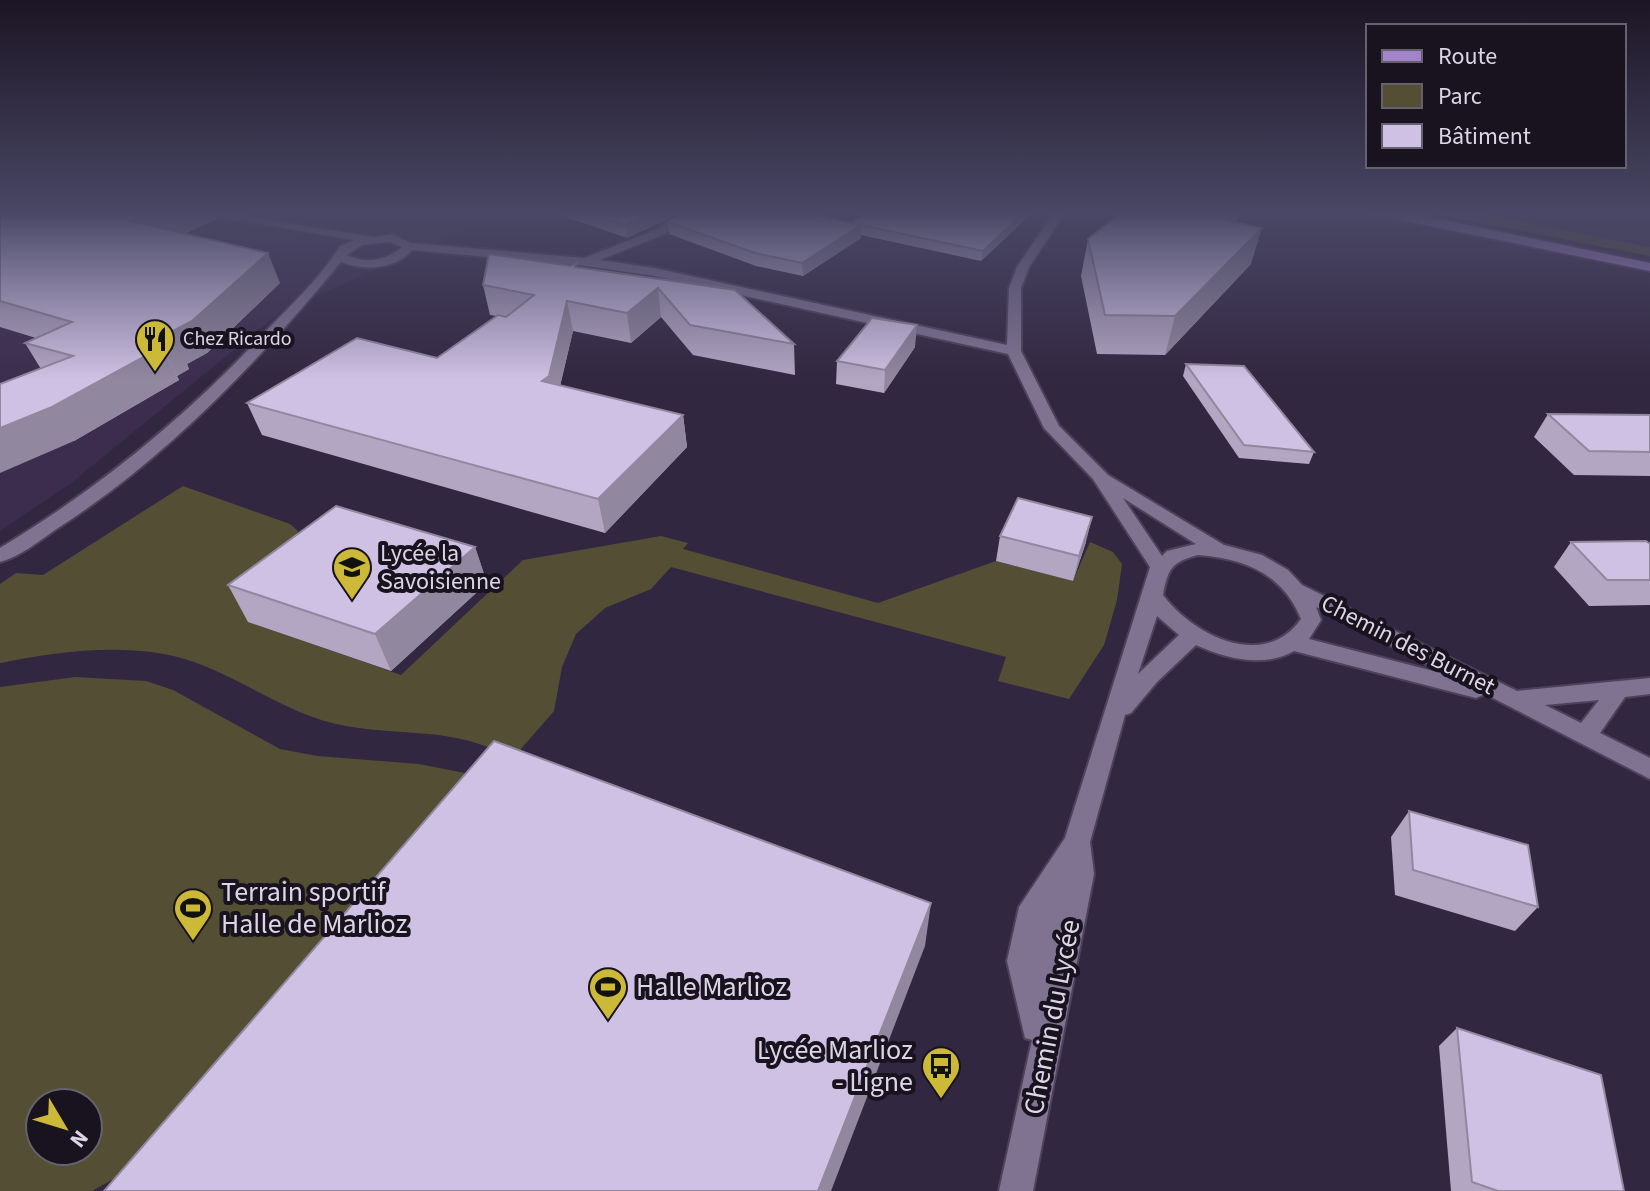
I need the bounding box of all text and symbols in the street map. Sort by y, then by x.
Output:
legend [1366,24,1626,168]
text: Route [1438,39,1497,74]
text: Parc [1438,79,1482,114]
text: Bâtiment [1438,119,1531,154]
restaurant icon: Chez Ricardo [134,318,176,373]
place label: Chez Ricardo [183,325,292,353]
place label: Lycée la Savoisienne [380,536,501,599]
school or university icon: Lycée la Savoisienne [331,546,373,601]
street label: Chemin des Burnet [1315,586,1501,704]
place label: Terrain sportif Halle de Marlioz [221,872,407,944]
sports icon: Terrain sportif Halle de Marlioz [172,887,214,942]
street label: Chemin du Lycée [1013,916,1091,1118]
sports icon: Halle Marlioz [587,966,629,1021]
place label: Halle Marlioz [636,967,787,1007]
place label: Lycée Marlioz - Ligne [757,1030,913,1102]
bus stop icon: Lycée Marlioz - Ligne [920,1045,962,1100]
north arrow [24,1087,104,1167]
text: N [62,1123,96,1154]

